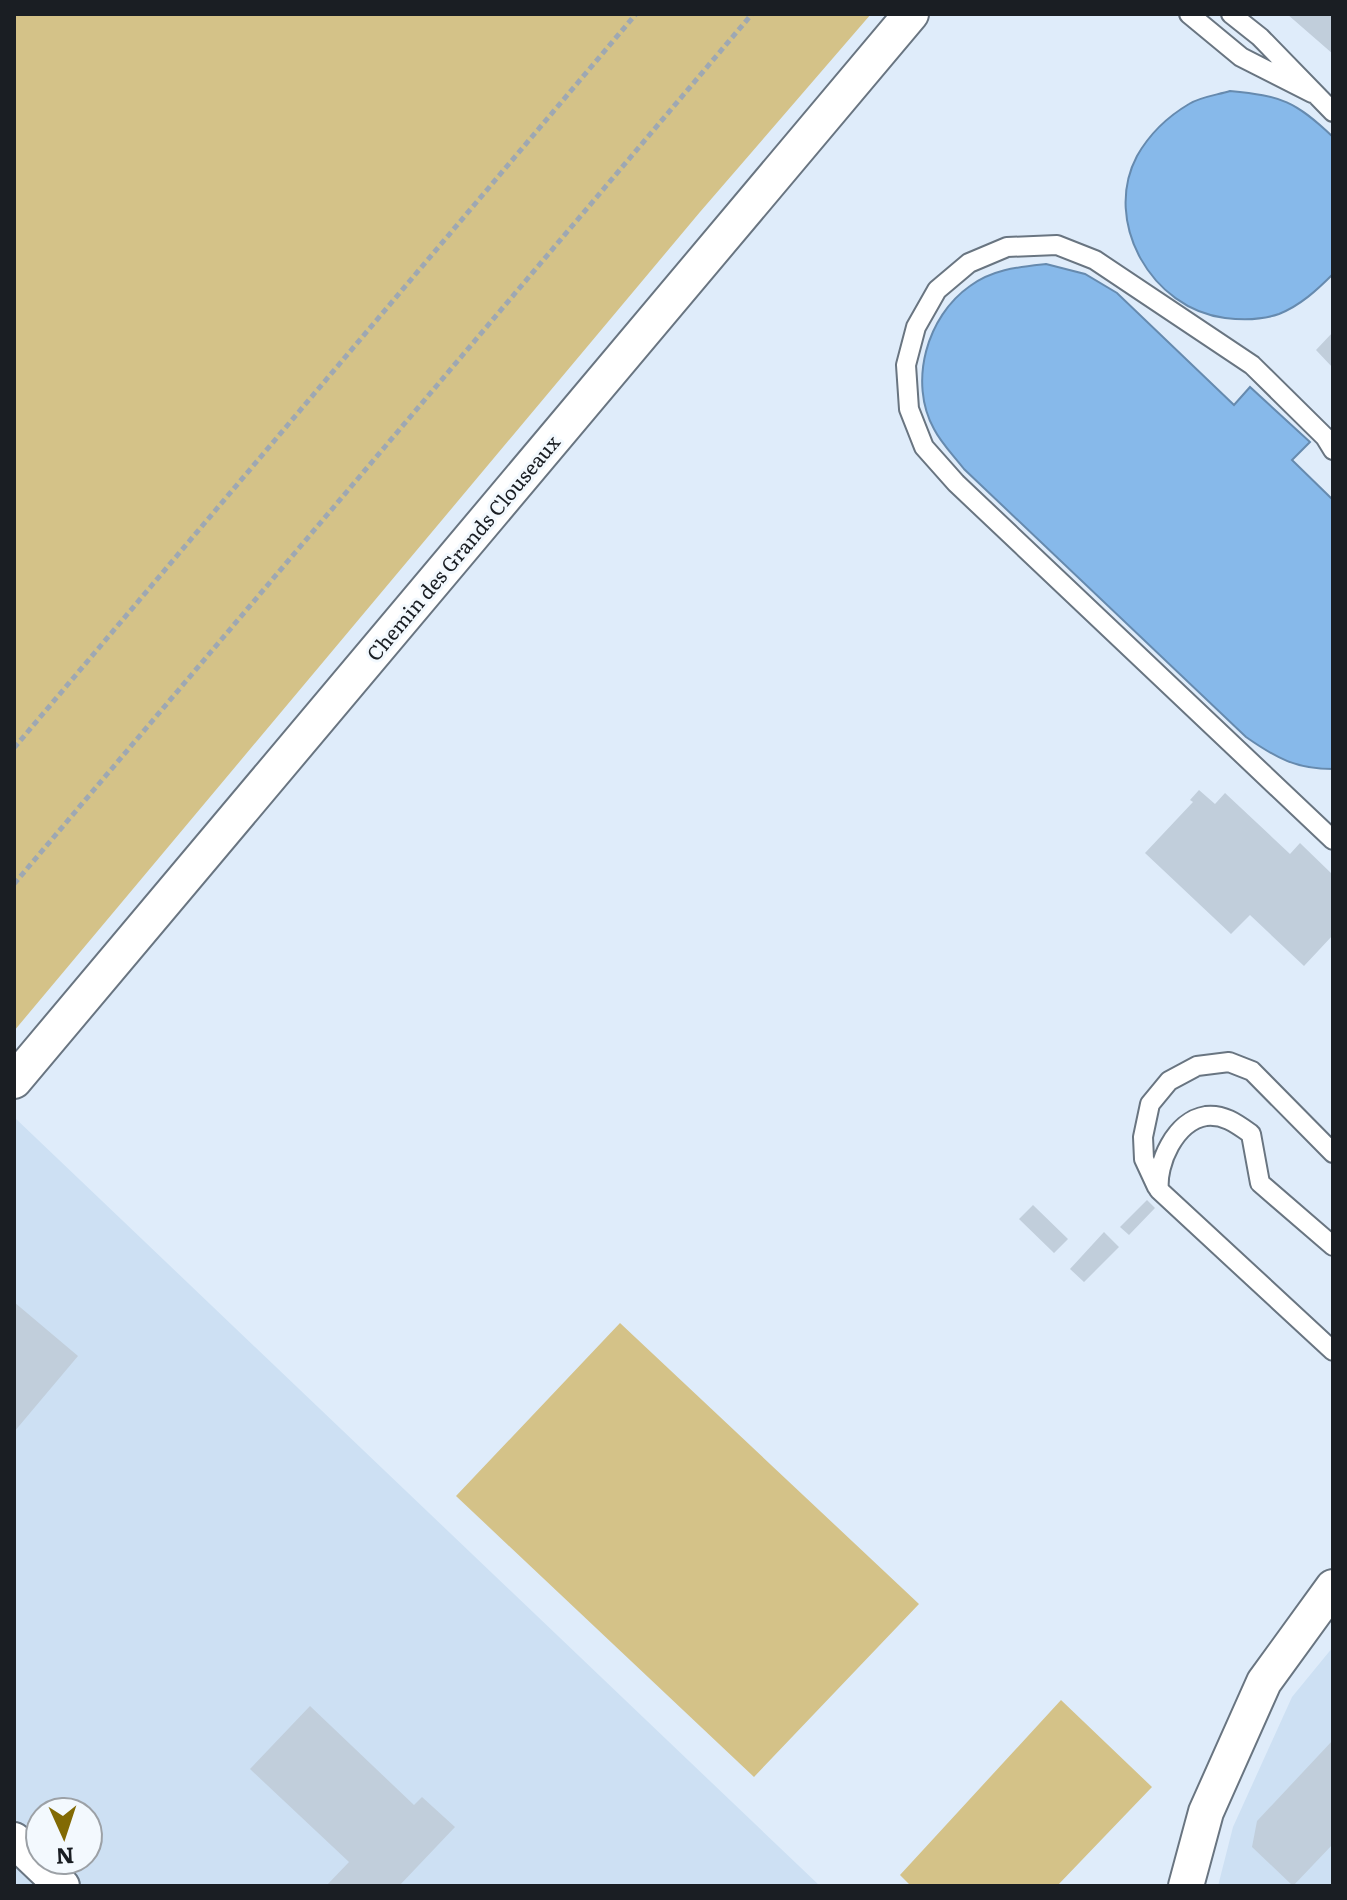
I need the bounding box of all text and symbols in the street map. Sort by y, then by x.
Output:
street label: Chemin des Grands Clouseaux [358,427,566,667]
north arrow [24,1796,104,1876]
text: N [55,1841,75,1874]

